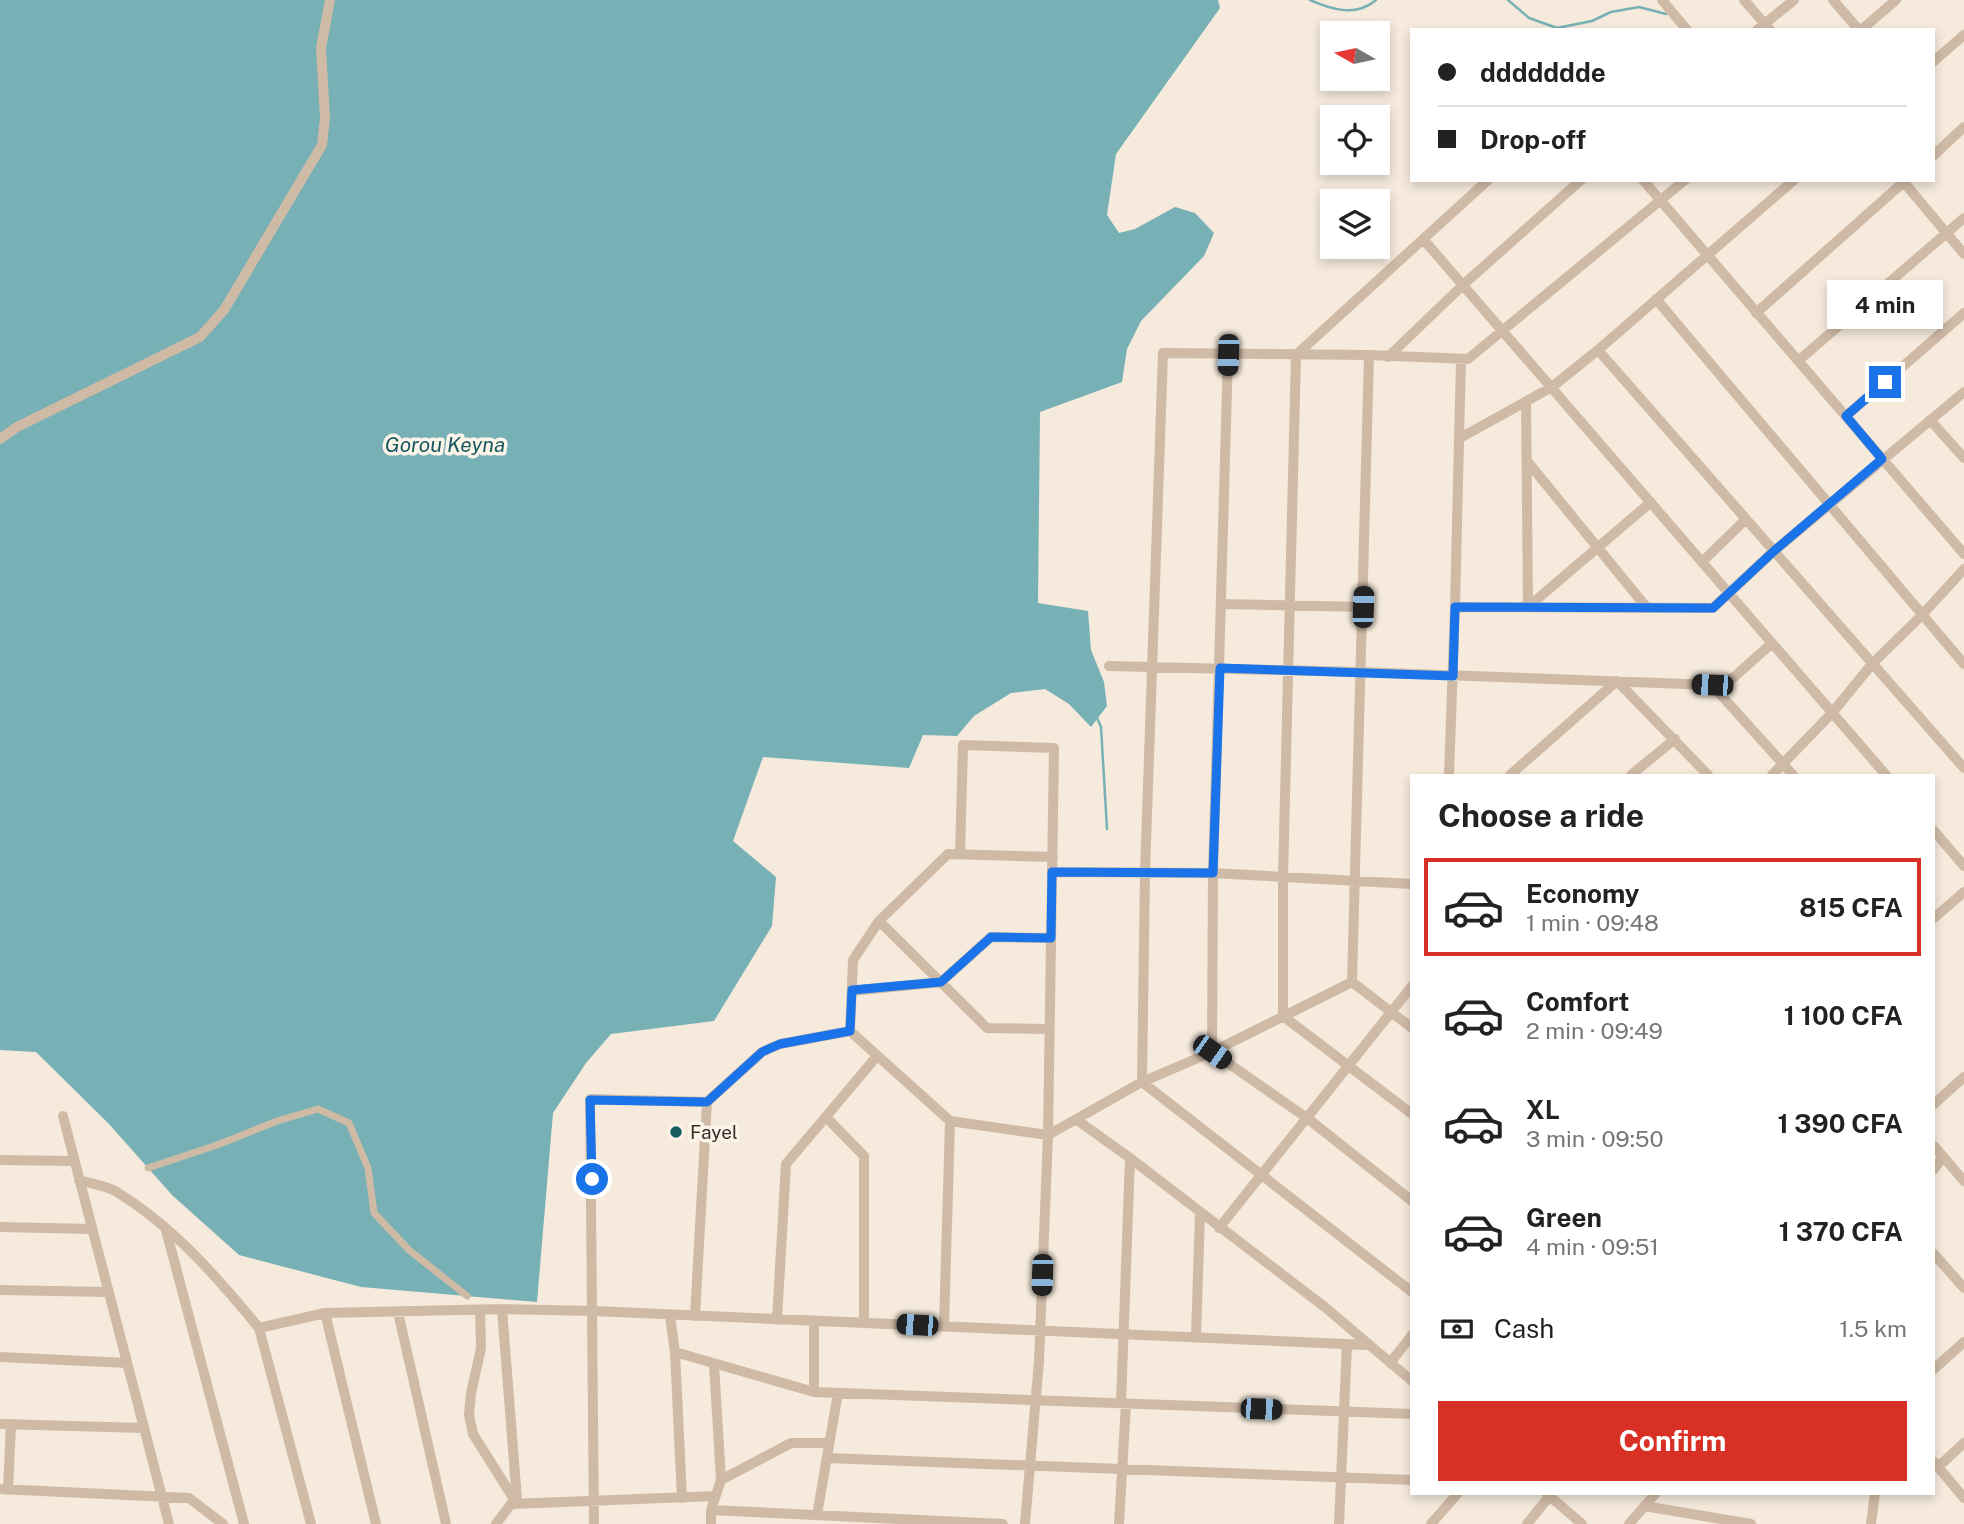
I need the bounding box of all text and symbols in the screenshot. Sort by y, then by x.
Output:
north arrow [1320,21,1390,91]
map controls [1320,21,1390,259]
text: ddddddde [1480,57,1606,88]
button: locate [1320,105,1390,175]
text: Drop-off [1480,124,1586,155]
button: layers [1320,189,1390,259]
callout: 4 min [1827,280,1943,330]
text: 4 min [1855,291,1915,318]
car [1217,334,1240,376]
route end [1869,366,1901,398]
water label: Gorou Keyna [385,432,505,457]
car [1352,586,1375,628]
car [1691,674,1734,696]
text: Choose a ride [1438,797,1644,834]
icon: car [1442,876,1505,939]
text: Economy [1526,878,1639,909]
text: 815 CFA [1799,892,1903,923]
text: 1 min · 09:48 [1526,909,1659,936]
icon: car [1442,984,1505,1047]
text: Comfort [1526,986,1629,1017]
text: 1 100 CFA [1784,1000,1903,1031]
text: 2 min · 09:49 [1526,1017,1663,1044]
car [1189,1031,1236,1073]
icon: car [1442,1092,1505,1155]
text: XL [1526,1094,1560,1125]
text: 1 390 CFA [1777,1108,1903,1139]
place label: Fayel [690,1121,738,1143]
marker: Fayel [668,1124,684,1140]
text: 3 min · 09:50 [1526,1125,1664,1152]
route start [576,1163,608,1195]
icon: car [1442,1200,1505,1263]
text: Green [1526,1202,1602,1233]
text: 1 370 CFA [1779,1216,1903,1247]
text: 4 min · 09:51 [1526,1233,1659,1260]
car [1031,1254,1054,1296]
icon: cash [1438,1310,1476,1348]
car [896,1313,939,1337]
text: Cash [1494,1313,1554,1344]
text: 1.5 km [1839,1315,1907,1342]
car [1240,1398,1283,1420]
button: Confirm [1438,1401,1907,1481]

